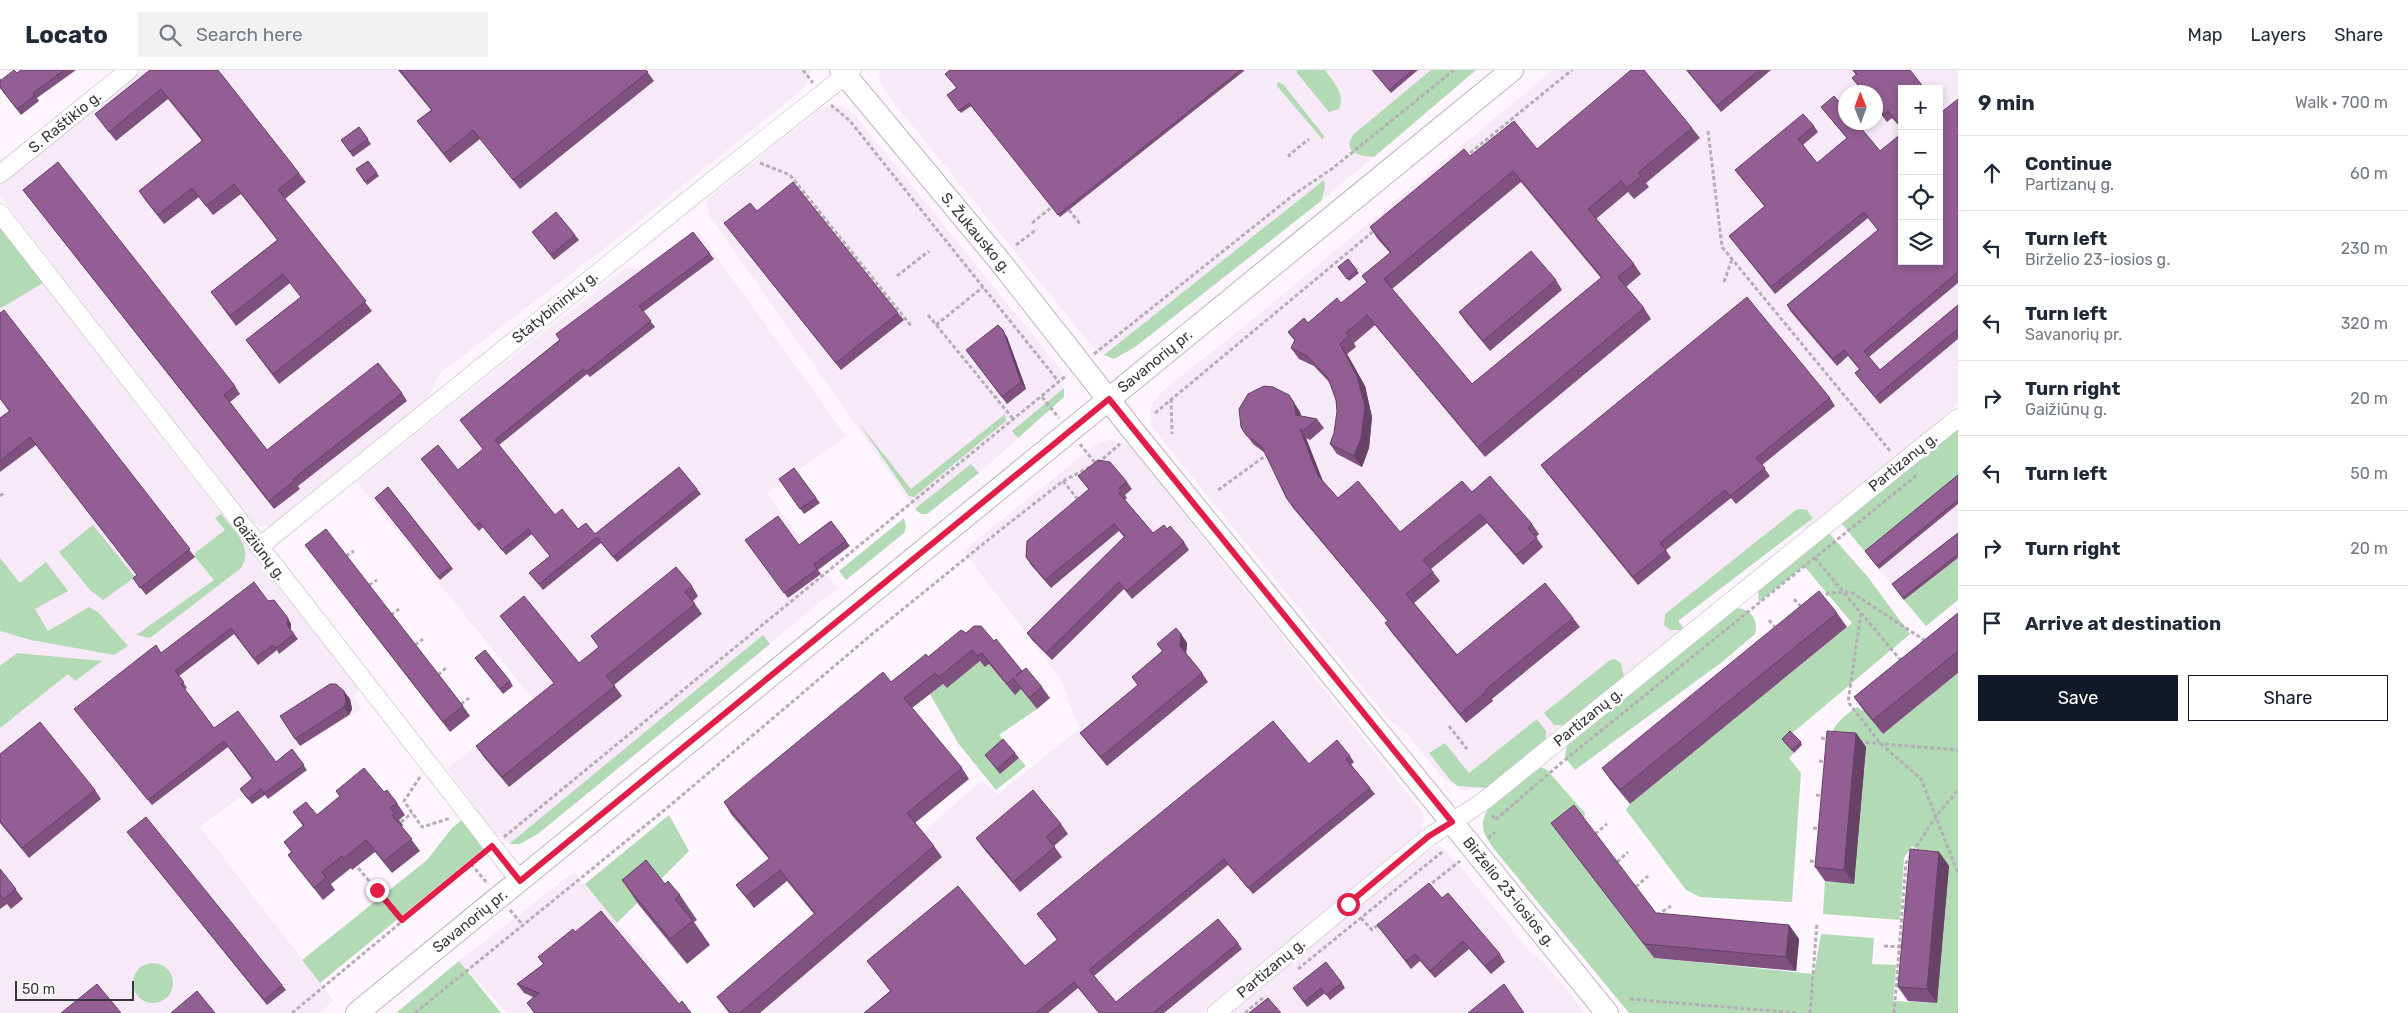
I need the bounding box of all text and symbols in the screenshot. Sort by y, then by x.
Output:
search box [138,12,488,57]
text: Locato [25,21,108,49]
icon: search [156,21,184,49]
text: Search here [196,23,303,46]
text: Map [2188,24,2223,46]
text: Layers [2251,24,2306,46]
text: Share [2334,24,2383,46]
north arrow [1838,85,1883,130]
map controls [1898,85,1943,265]
button: + [1898,85,1943,130]
street label: S. Raštikio g. [25,87,105,157]
text: 9 min [1978,90,2035,115]
text: Walk · 700 m [2295,93,2388,112]
button: − [1898,130,1943,175]
text: Continue [2025,152,2112,175]
icon: ahead [1978,159,2006,187]
text: 60 m [2350,164,2388,183]
button: locate [1898,175,1943,220]
text: Partizanų g. [2025,175,2114,194]
street label: S. Žukausko g. [937,189,1015,277]
button: layers [1898,220,1943,265]
text: Turn left [2025,227,2107,250]
icon: left [1978,234,2006,262]
text: 230 m [2341,239,2388,258]
text: Birželio 23-iosios g. [2025,250,2170,269]
street label: Statybininkų g. [508,267,602,347]
text: Turn left [2025,302,2107,325]
icon: left [1978,309,2006,337]
text: 320 m [2341,314,2388,333]
street label: Savanorių pr. [1114,325,1196,397]
text: Savanorių pr. [2025,325,2122,344]
text: Turn right [2025,377,2120,400]
icon: right [1978,384,2006,412]
text: 20 m [2350,389,2388,408]
text: Gaižiūnų g. [2025,400,2107,419]
street label: Partizanų g. [1865,429,1941,495]
icon: left [1978,459,2006,487]
text: Turn left [2025,462,2107,485]
text: 50 m [2350,464,2388,483]
street label: Gaižiūnų g. [228,512,290,584]
icon: right [1978,534,2006,562]
text: Turn right [2025,537,2120,560]
text: 20 m [2350,539,2388,558]
icon: arrive [1978,609,2006,637]
text: Arrive at destination [2025,612,2221,635]
button: Save [1978,675,2178,721]
button: Share [2188,675,2388,721]
street label: Partizanų g. [1550,684,1626,750]
street label: Birželio 23-iosios g. [1459,833,1559,951]
route end [366,879,389,902]
street label: Savanorių pr. [429,885,511,957]
route start [1337,893,1360,916]
street label: Partizanų g. [1233,934,1309,1002]
scale bar [15,978,134,1001]
text: 50 m [22,981,55,998]

